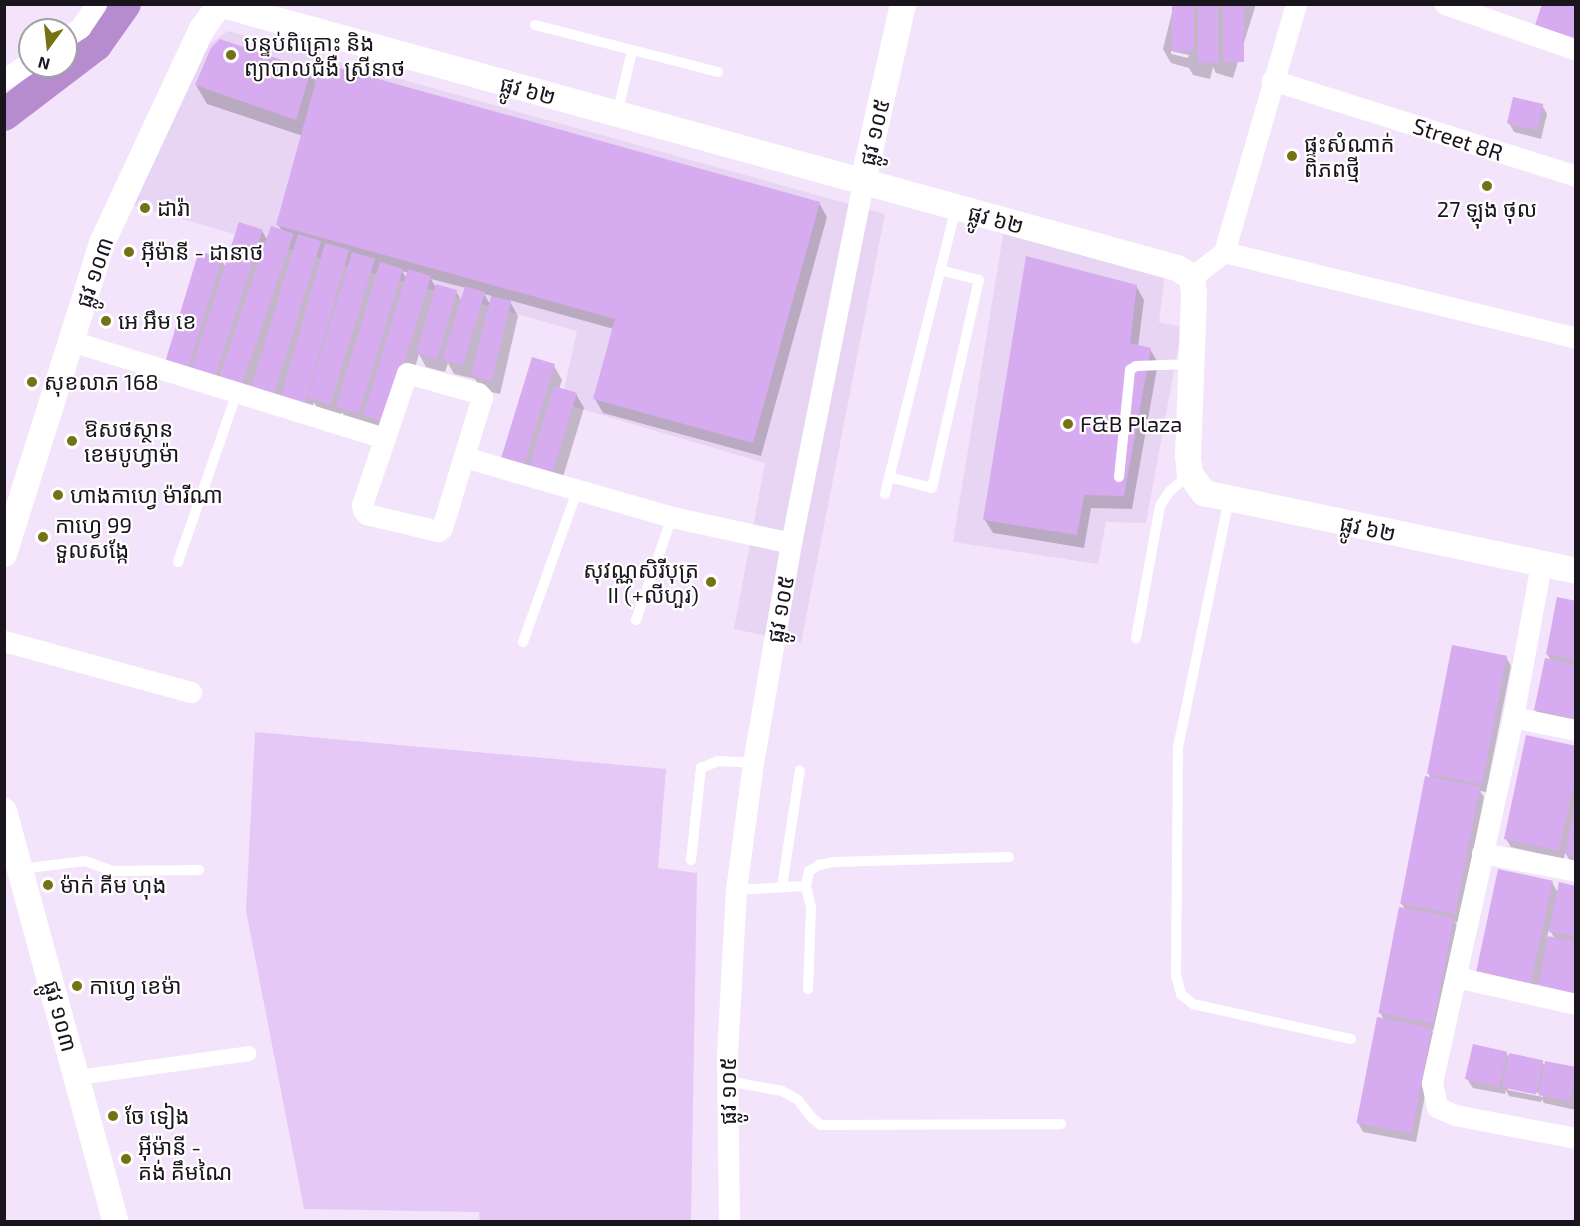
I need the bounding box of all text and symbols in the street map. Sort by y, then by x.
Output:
north arrow [18,18,78,78]
place label: បន្ទប់ពិគ្រោះ និង ព្យាបាលជំងឺ ស្រីនាថ [244,29,405,80]
marker: បន្ទប់ពិគ្រោះ និង ព្យាបាលជំងឺ ស្រីនាថ [222,46,240,64]
text: N [36,53,52,75]
street label: ផ្លូវ ៦២ [497,70,559,110]
street label: ផ្លូវ ១០៥ [853,96,895,168]
street label: Street 8R [1410,112,1506,166]
place label: ផ្ទះសំណាក់ ពិភពថ្មី [1304,130,1394,182]
marker: ផ្ទះសំណាក់ ពិភពថ្មី [1285,149,1299,163]
marker: 27 ឡុង ថុល [1480,179,1494,193]
place label: ដារ៉ា [157,195,191,221]
place label: 27 ឡុង ថុល [1437,196,1537,222]
street label: ផ្លូវ ៦២ [965,199,1027,239]
marker: ដារ៉ា [138,201,152,215]
street label: ផ្លូវ ១០៣ [70,233,118,311]
place label: អ៊ីម៉ានី - ដានាថ [141,239,264,265]
marker: អ៊ីម៉ានី - ដានាថ [122,245,136,259]
place label: អេ អឹម ខេ [118,308,196,334]
marker: អេ អឹម ខេ [99,314,113,328]
place label: សុខលាភ 168 [44,369,159,395]
marker: សុខលាភ 168 [25,375,39,389]
place label: F&B Plaza [1080,411,1182,437]
place label: ឱសថស្ថាន ខេមបូហ្វាម៉ា [84,415,179,466]
marker: F&B Plaza [1061,417,1075,431]
marker: ឱសថស្ថាន ខេមបូហ្វាម៉ា [65,434,79,448]
place label: ហាងកាហ្វេ ម៉ារីណា [70,482,223,508]
marker: ហាងកាហ្វេ ម៉ារីណា [51,488,65,502]
street label: ផ្លូវ ៦២ [1338,509,1398,547]
place label: កាហ្វេ 99 ទួលសង្កែ [55,511,132,562]
marker: កាហ្វេ 99 ទួលសង្កែ [36,530,50,544]
place label: សុវណ្ណសិរីបុត្រ II (+លីហួរ) [583,556,699,608]
street label: ផ្លូវ ១០៥ [761,573,799,645]
marker: សុវណ្ណសិរីបុត្រ II (+លីហួរ) [704,575,718,589]
place label: ម៉ាក់ គីម ហុង [60,872,166,898]
marker: ម៉ាក់ គីម ហុង [41,878,55,892]
place label: កាហ្វេ ខេម៉ា [89,973,182,999]
street label: ផ្លូវ ១០៣ [39,977,83,1055]
marker: កាហ្វេ ខេម៉ា [70,979,84,993]
street label: ផ្លូវ ១០៥ [715,1057,741,1125]
place label: ចែ ទៀង [125,1103,190,1129]
marker: ចែ ទៀង [106,1109,120,1123]
place label: អ៊ីម៉ានី - គង់ គឹមណៃ [138,1133,232,1184]
marker: អ៊ីម៉ានី - គង់ គឹមណៃ [119,1152,133,1166]

